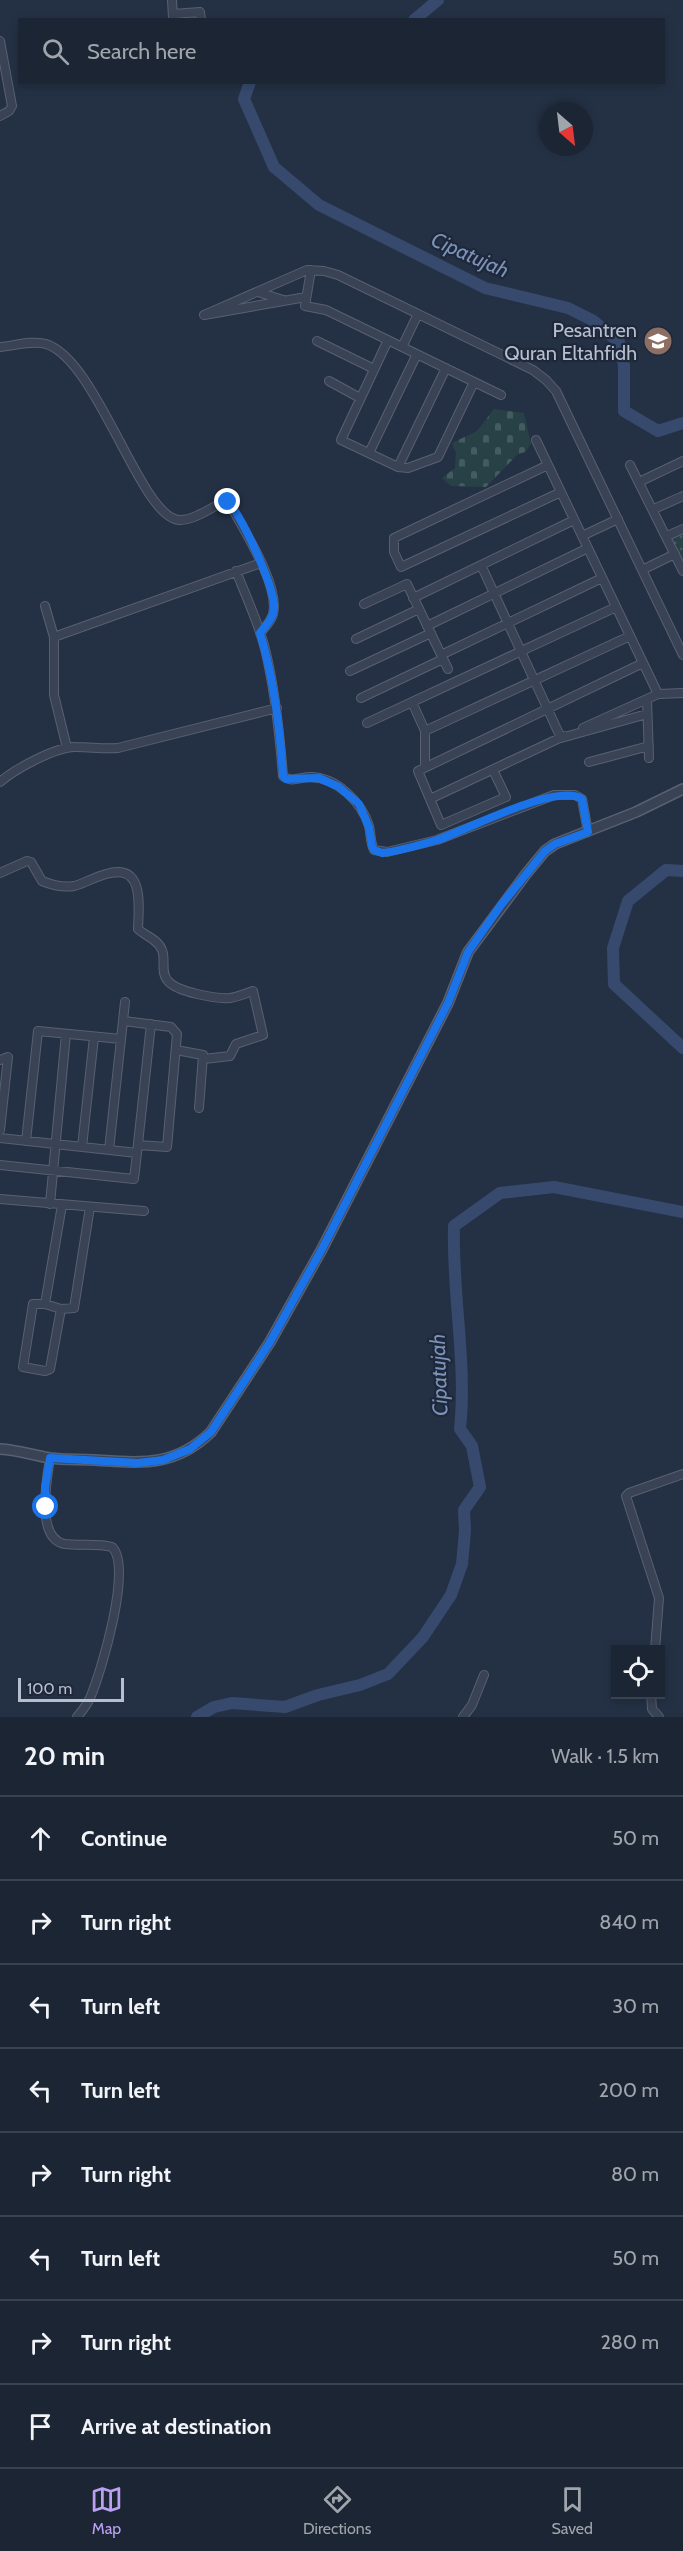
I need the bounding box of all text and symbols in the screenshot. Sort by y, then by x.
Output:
search box [18,18,665,84]
icon: search [39,35,72,68]
text: Search here [87,38,196,65]
north arrow [539,102,593,156]
water label: Cipatujah [427,226,513,284]
place label: Pesantren Quran Eltahfidh [504,318,637,365]
school or university icon: Pesantren Quran Eltahfidh [642,325,674,357]
route end [214,488,240,514]
water label: Cipatujah [425,1333,453,1417]
route start [32,1493,58,1519]
map controls [611,1645,665,1699]
button: locate [611,1645,665,1699]
scale bar [18,1675,124,1702]
text: 100 m [27,1679,72,1698]
text: 20 min [24,1740,105,1772]
text: Walk · 1.5 km [551,1744,659,1768]
icon: ahead [24,1822,57,1855]
text: Continue [81,1825,167,1852]
text: 50 m [612,1826,659,1850]
icon: right [24,1906,57,1939]
text: Turn right [81,1909,171,1936]
text: 840 m [599,1910,659,1934]
icon: left [24,1990,57,2023]
text: Turn left [81,1993,160,2020]
text: 30 m [612,1994,659,2018]
icon: left [24,2074,57,2107]
text: Turn left [81,2077,160,2104]
text: 200 m [599,2078,659,2102]
icon: right [24,2158,57,2191]
text: Turn right [81,2161,171,2188]
text: 80 m [611,2162,659,2186]
icon: left [24,2242,57,2275]
text: Turn left [81,2245,160,2272]
text: 50 m [612,2246,659,2270]
icon: right [24,2326,57,2359]
text: Turn right [81,2329,171,2356]
text: 280 m [600,2330,659,2354]
icon: arrive [24,2410,57,2443]
text: Arrive at destination [81,2413,271,2440]
tab: Map [90,2483,123,2538]
tab: Directions [303,2483,371,2538]
tab: Saved [551,2483,593,2538]

